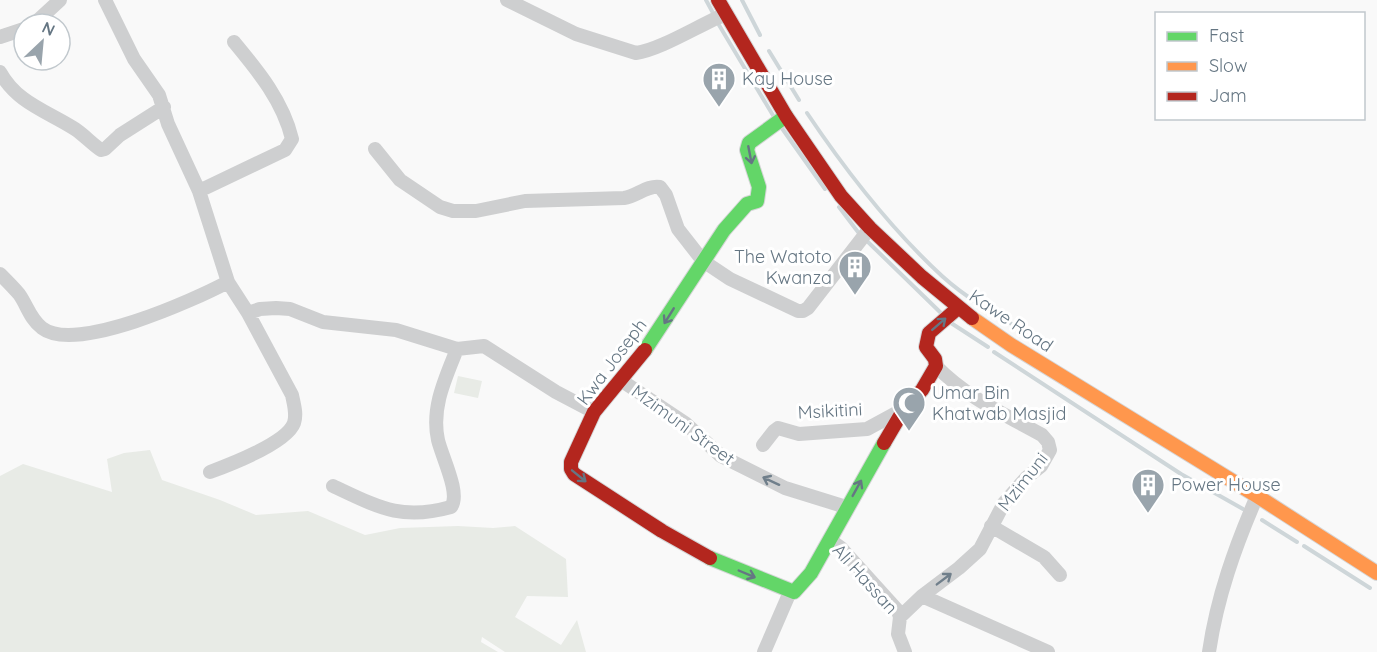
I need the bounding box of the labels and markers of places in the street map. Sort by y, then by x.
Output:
building icon: Kay House [701,61,737,108]
place label: Kay House [742,67,833,90]
place label: The Watoto Kwanza [734,245,832,289]
building icon: The Watoto Kwanza [837,249,873,296]
place label: Umar Bin Khatwab Masjid [932,381,1066,425]
mosque icon: Umar Bin Khatwab Masjid [891,385,927,432]
building icon: Power House [1130,467,1166,514]
place label: Power House [1171,473,1281,496]

